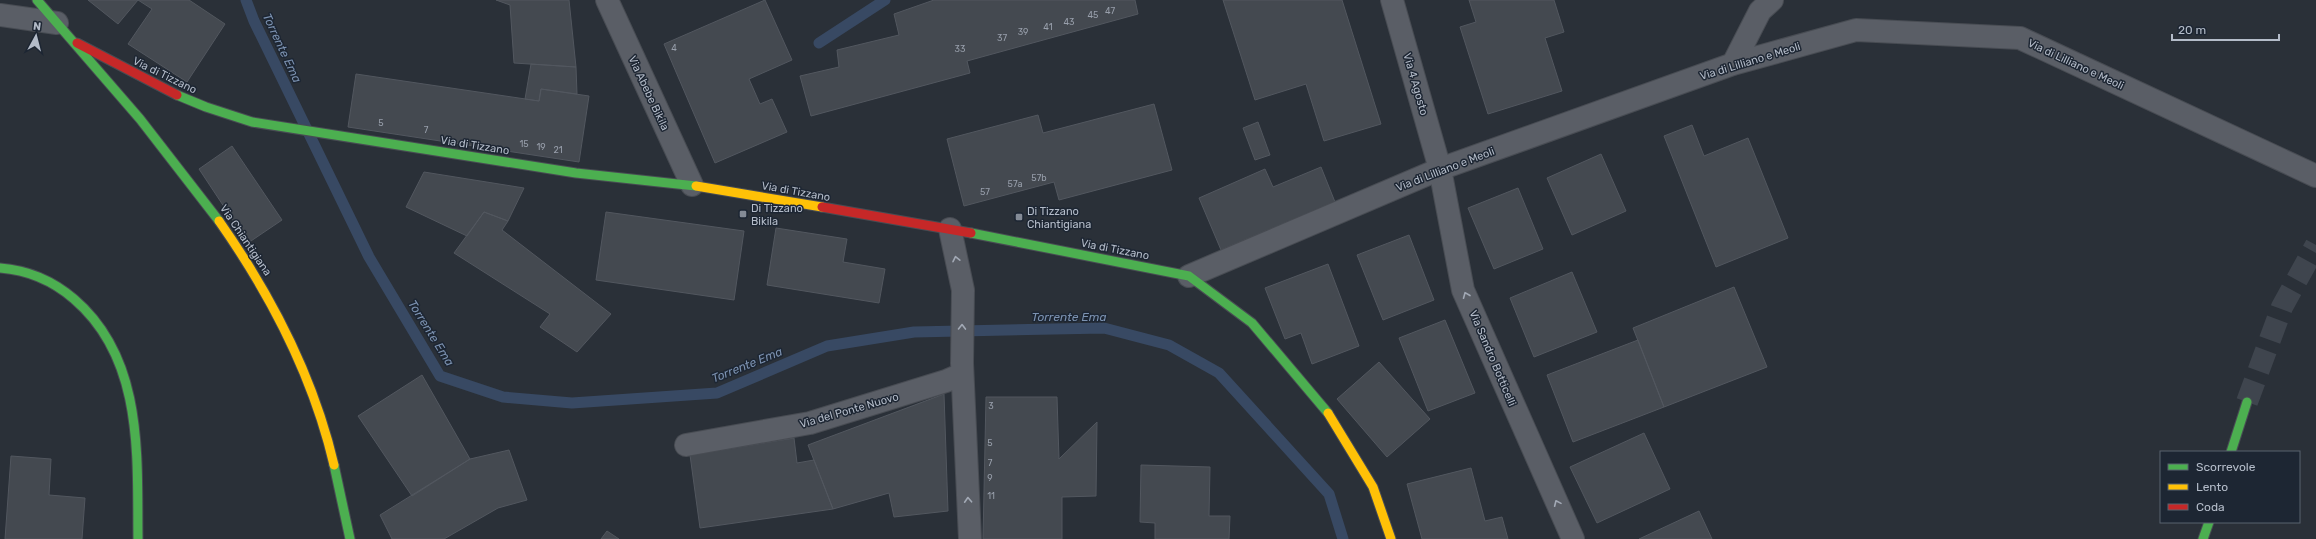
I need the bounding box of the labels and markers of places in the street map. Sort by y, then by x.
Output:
place label: Di Tizzano Bikila [751,202,803,228]
place label: Di Tizzano Chiantigiana [1027,205,1091,231]
marker: Di Tizzano Bikila [738,209,748,219]
marker: Di Tizzano Chiantigiana [1014,212,1024,222]

